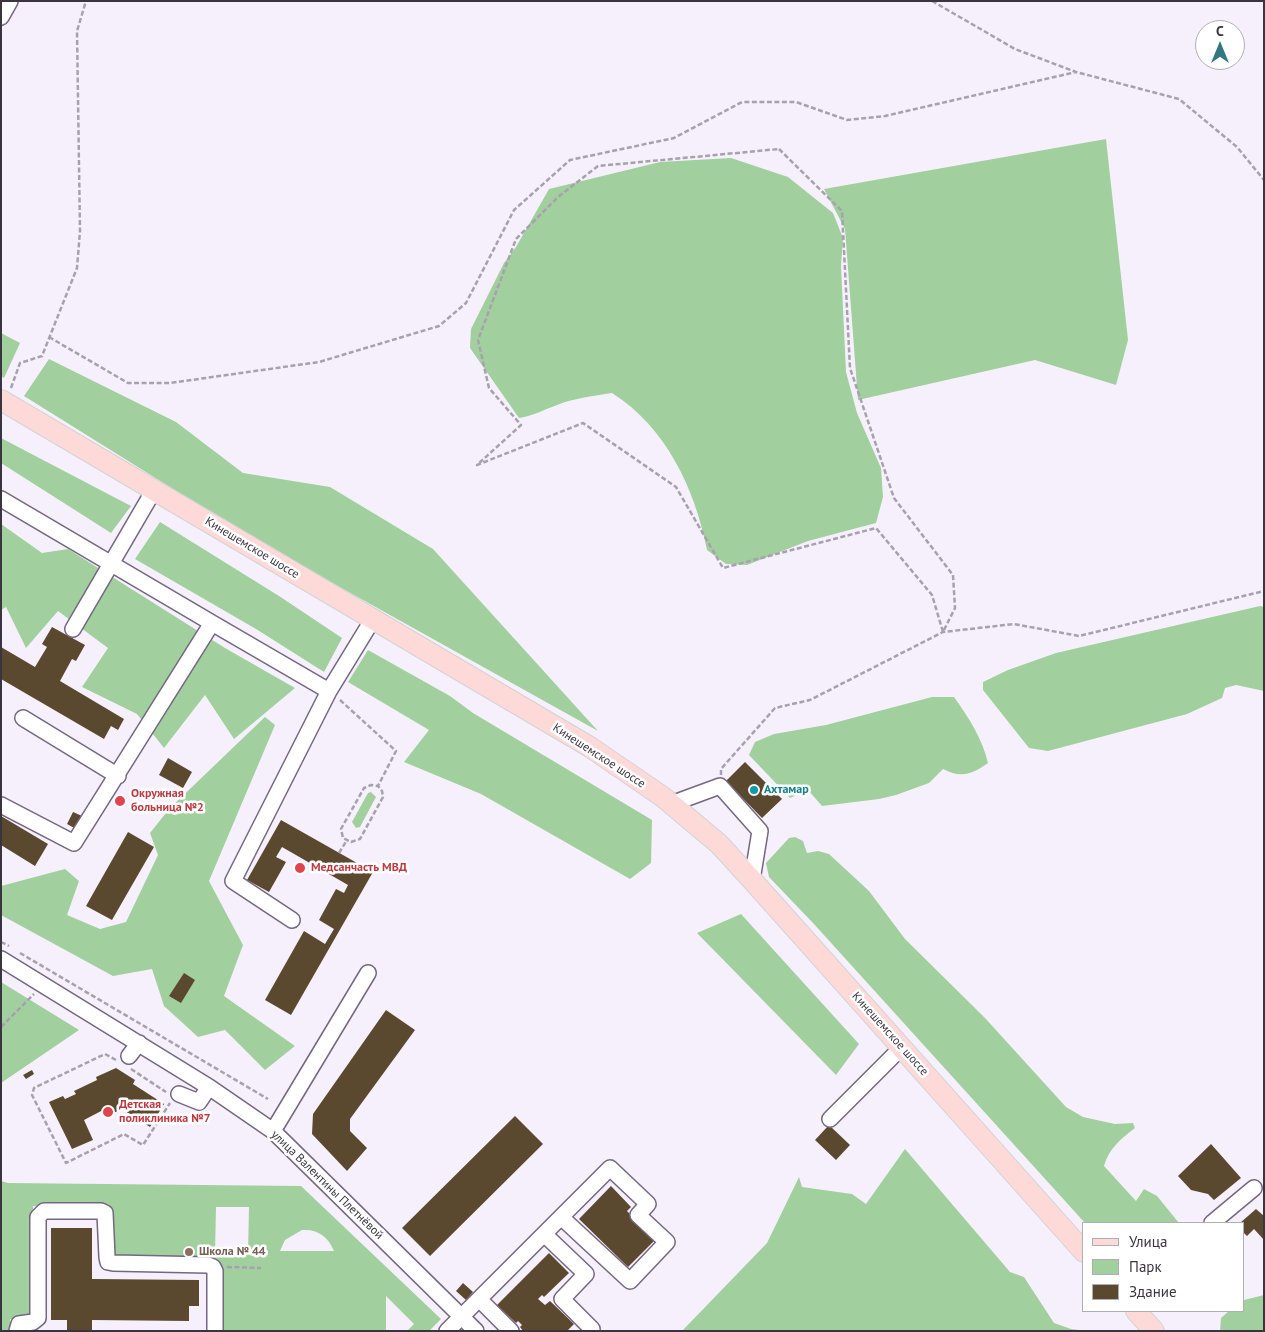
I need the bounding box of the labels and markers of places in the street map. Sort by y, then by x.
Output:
place label: Ахтамар [764,783,809,797]
marker: Ахтамар [748,784,760,796]
place label: Окружная больница №2 [131,787,204,815]
marker: Окружная больница №2 [113,794,127,808]
marker: Медсанчасть МВД [293,861,307,875]
place label: Медсанчасть МВД [311,861,407,875]
place label: Детская поликлиника №7 [119,1098,210,1126]
marker: Детская поликлиника №7 [101,1105,115,1119]
place label: Школа № 44 [199,1245,266,1259]
marker: Школа № 44 [183,1246,195,1258]

